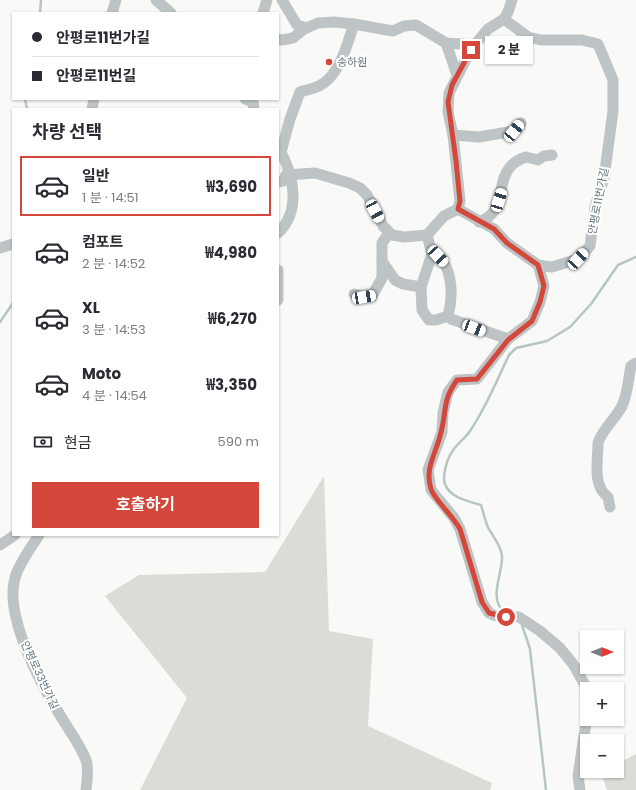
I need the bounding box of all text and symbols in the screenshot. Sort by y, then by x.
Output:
text: 안평로11번가길 [56,27,150,48]
callout: 2 분 [485,36,533,64]
text: 2 분 [498,40,520,59]
route end [462,41,480,59]
place label: 송하원 [337,54,367,70]
marker: 송하원 [324,57,334,67]
text: 안평로11번길 [56,65,136,86]
car [502,118,526,144]
text: 차량 선택 [32,119,102,144]
text: 일반 [82,165,110,186]
street label: 안평로11번가길 [584,166,612,236]
icon: car [34,168,70,204]
text: ₩3,690 [206,176,257,197]
car [490,187,508,213]
text: 1 분 · 14:51 [82,188,139,207]
car [364,198,386,224]
text: 컴포트 [82,231,123,252]
icon: car [34,234,70,270]
text: ₩4,980 [205,242,257,263]
car [425,243,451,269]
car [565,246,591,272]
text: 2 분 · 14:52 [82,254,145,273]
car [351,289,377,305]
text: XL [82,297,100,318]
icon: car [34,300,70,336]
text: ₩6,270 [208,308,257,329]
car [461,318,487,338]
text: 3 분 · 14:53 [82,320,146,339]
text: Moto [82,363,121,384]
icon: car [34,366,70,402]
text: ₩3,350 [206,374,257,395]
text: 4 분 · 14:54 [82,386,147,405]
icon: cash [32,431,54,453]
text: 현금 [64,432,92,453]
text: 590 m [218,432,259,451]
button: 호출하기 [32,482,259,528]
route start [497,608,515,626]
north arrow [580,630,624,674]
map controls [580,630,624,778]
street label: 안평로33번가길 [17,638,63,712]
button: + [580,682,624,726]
button: − [580,734,624,778]

